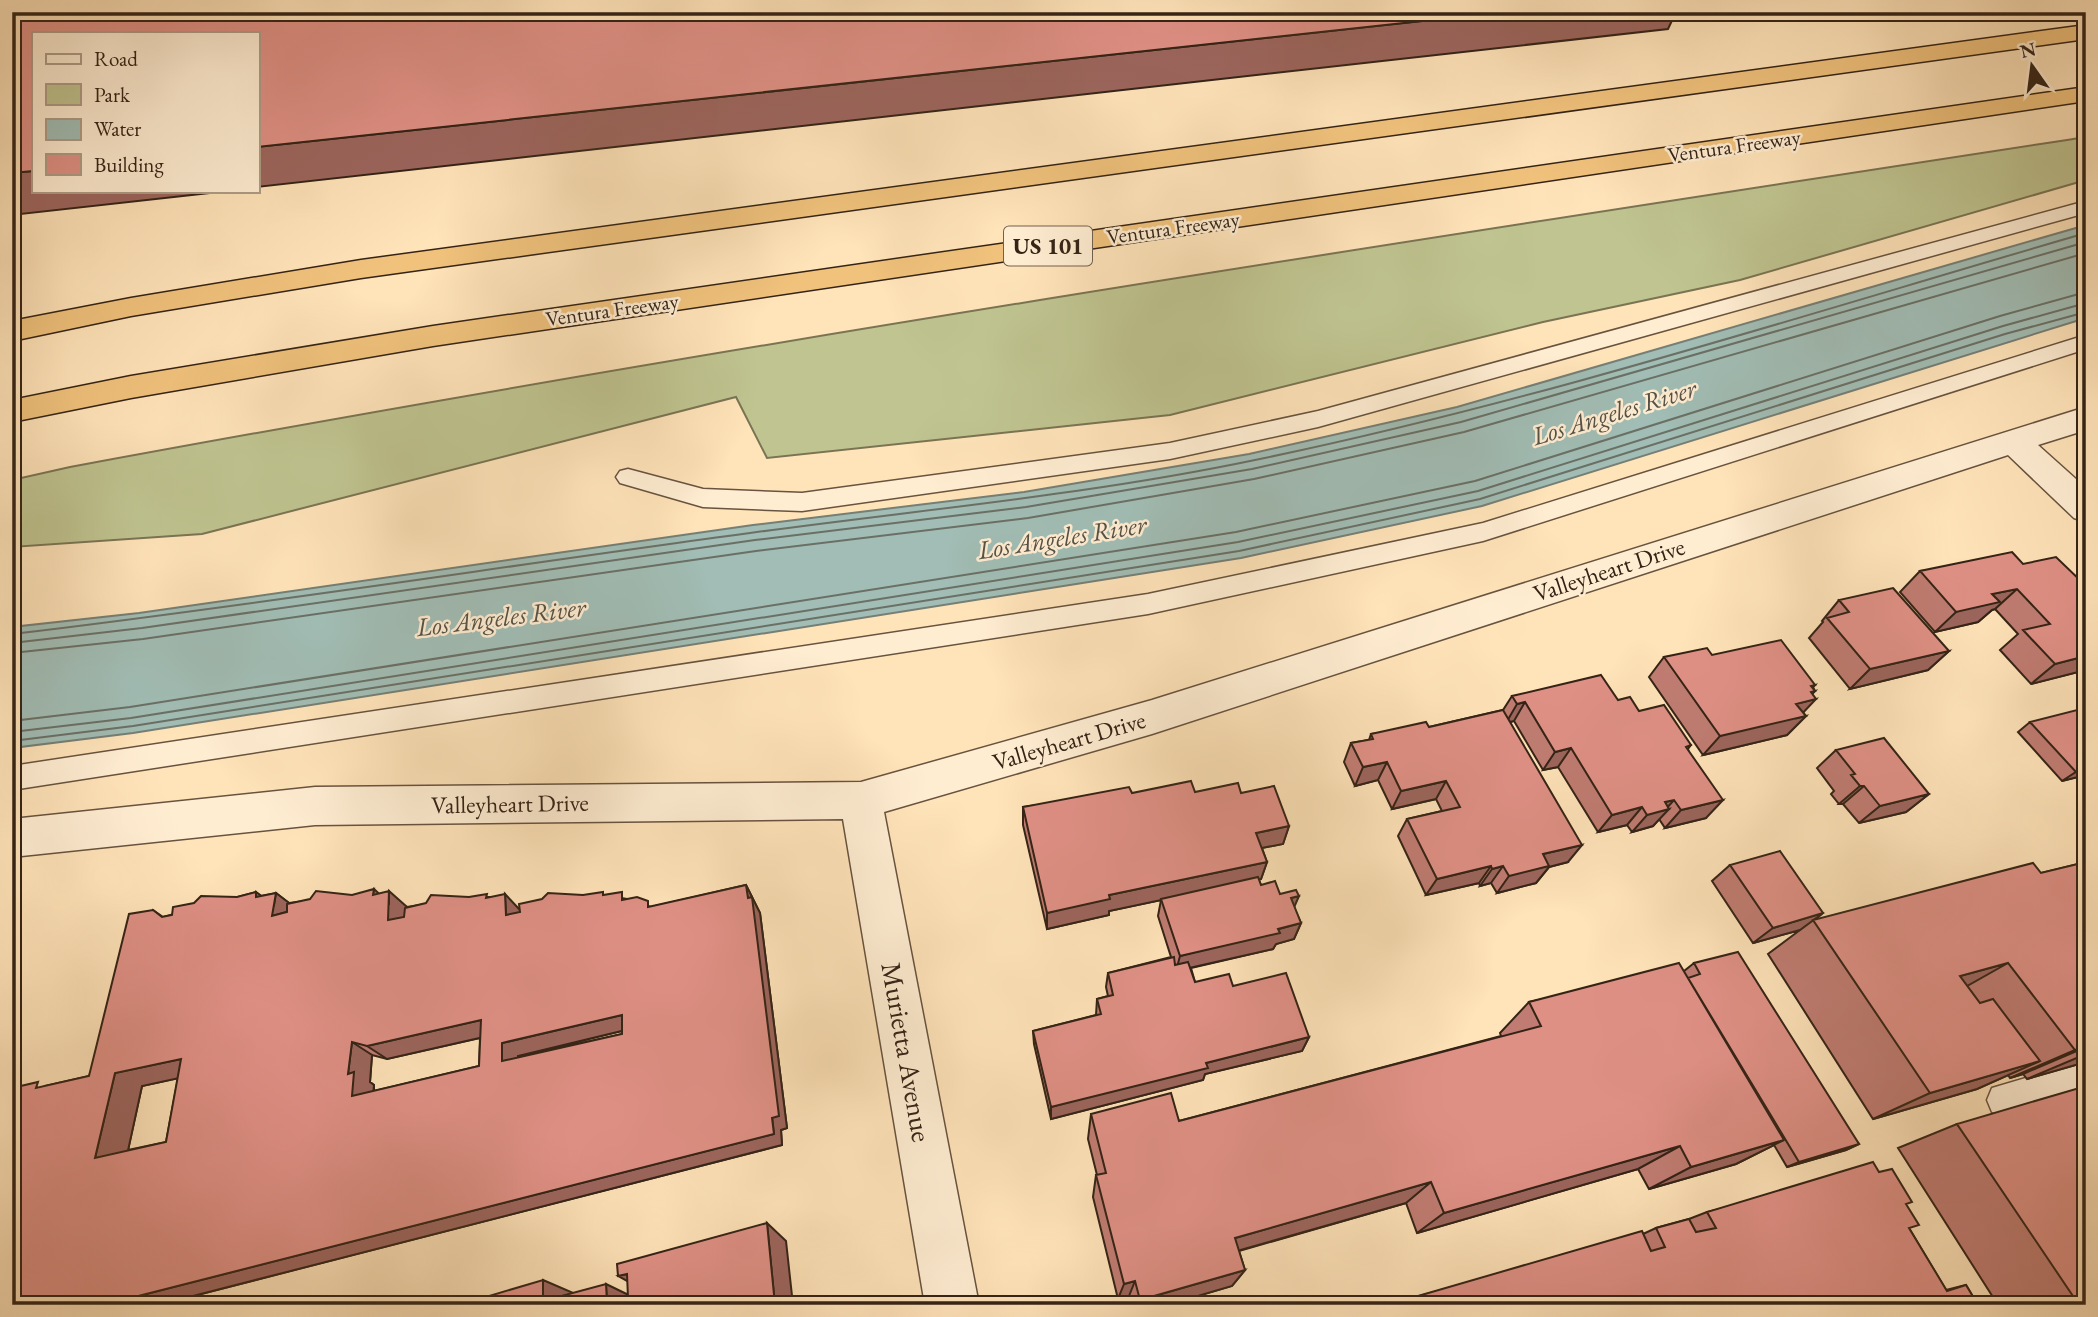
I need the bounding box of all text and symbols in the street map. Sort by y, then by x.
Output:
legend [32,32,259,192]
north arrow [1996,32,2066,102]
text: N [2018,36,2039,64]
text: Road [94,45,138,72]
text: Park [94,81,131,108]
text: Water [94,115,141,142]
street label: Ventura Freeway [1666,123,1803,168]
text: Building [94,151,164,178]
street label: Ventura Freeway [1105,205,1242,250]
road number: US 101 [1004,227,1092,266]
street label: Ventura Freeway [544,287,681,332]
water label: Los Angeles River [1527,371,1701,453]
water label: Los Angeles River [974,507,1150,567]
street label: Valleyheart Drive [1529,530,1689,609]
water label: Los Angeles River [413,590,589,644]
street label: Valleyheart Drive [989,704,1149,777]
street label: Valleyheart Drive [431,787,589,820]
street label: Murietta Avenue [873,959,941,1145]

